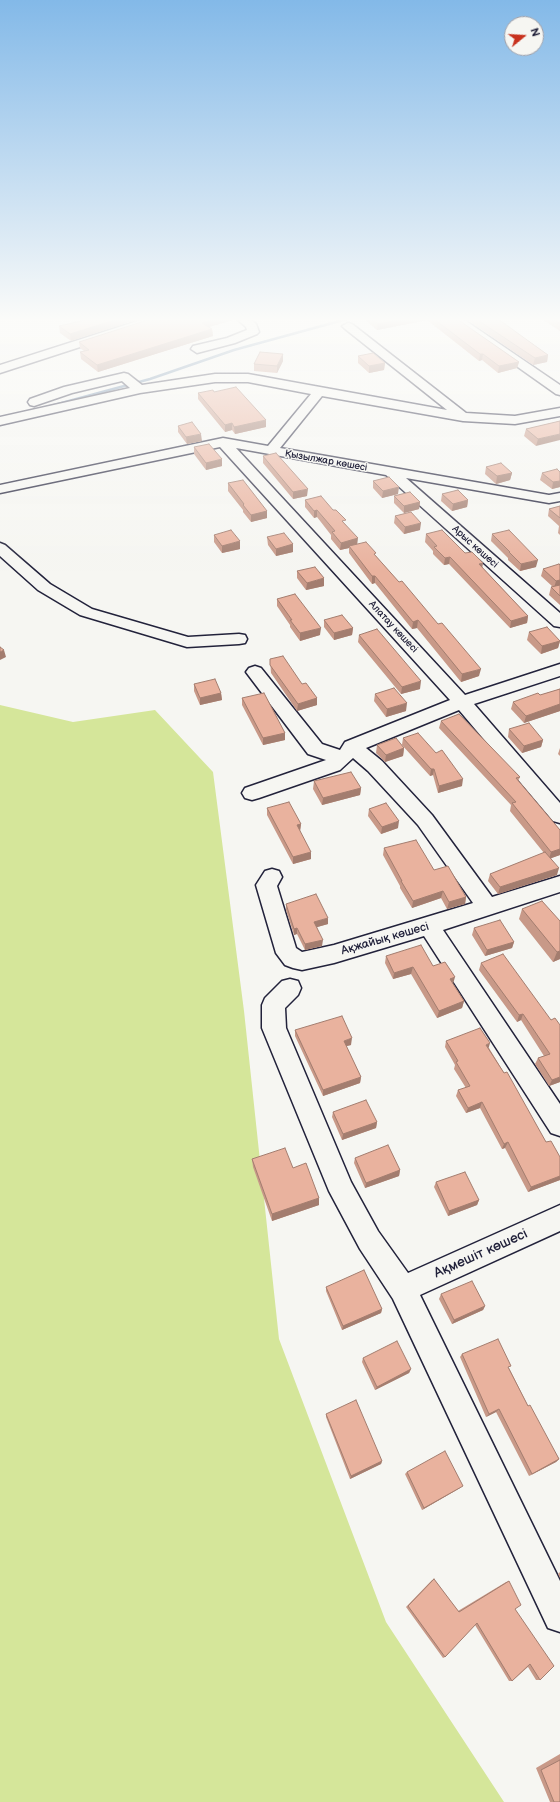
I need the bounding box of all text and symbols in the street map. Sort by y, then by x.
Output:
north arrow [504,16,544,56]
text: N [527,26,542,38]
street label: Қызылжар көшесі [284,448,368,474]
street label: Арыс көшесі [449,523,501,571]
street label: Алатау көшесі [366,599,420,655]
street label: Ақжайық көшесі [339,920,431,958]
street label: Ақмешіт көшесі [431,1226,531,1282]

